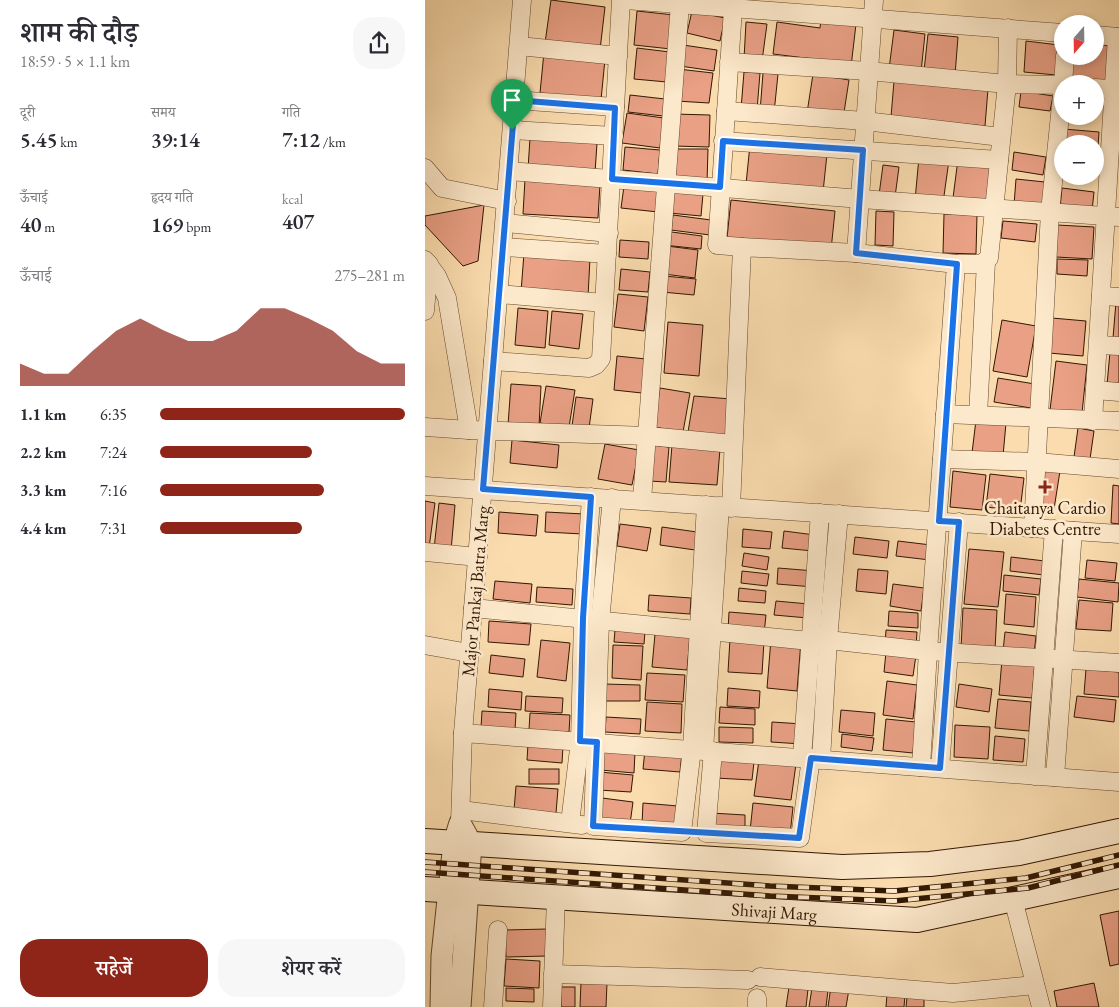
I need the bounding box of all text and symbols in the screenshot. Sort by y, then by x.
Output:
text: शाम की दौड़ [20,14,138,50]
north arrow [1054,15,1104,65]
map controls [1054,15,1104,185]
button: share [353,17,405,69]
text: 18:59 · 5 × 1.1 km [20,51,130,72]
button: + [1054,75,1104,125]
pin [491,79,533,130]
icon: arrive [498,86,526,114]
text: दूरी [20,103,35,121]
text: समय [151,103,176,121]
text: गति [282,103,300,121]
text: 5.45 [20,126,57,153]
text: 39:14 [151,126,200,153]
text: 7:12 [282,126,320,153]
text: km [57,133,78,151]
text: /km [320,133,346,151]
button: − [1054,135,1104,185]
text: ऊँचाई [20,188,48,206]
text: हृदय गति [151,188,193,206]
text: kcal [282,190,303,208]
text: 407 [282,208,314,235]
text: 40 [20,211,42,238]
text: 169 [151,211,183,238]
text: m [42,218,55,236]
text: bpm [183,218,212,236]
text: ऊँचाई [20,265,52,286]
text: 275–281 m [334,265,405,286]
text: 1.1 km [20,404,66,425]
text: 6:35 [100,404,127,425]
text: 2.2 km [20,442,66,463]
text: 7:24 [100,442,127,463]
text: 3.3 km [20,480,66,501]
text: 7:16 [100,480,127,501]
marker: Chaitanya Cardio Diabetes Centre [1038,480,1052,494]
place label: Chaitanya Cardio Diabetes Centre [984,496,1106,540]
street label: Major Pankaj Batra Marg [456,504,494,677]
text: 4.4 km [20,518,66,539]
text: 7:31 [100,518,127,539]
street label: Shivaji Marg [731,897,818,925]
button: सहेजें [20,939,208,997]
button: शेयर करें [218,939,405,997]

